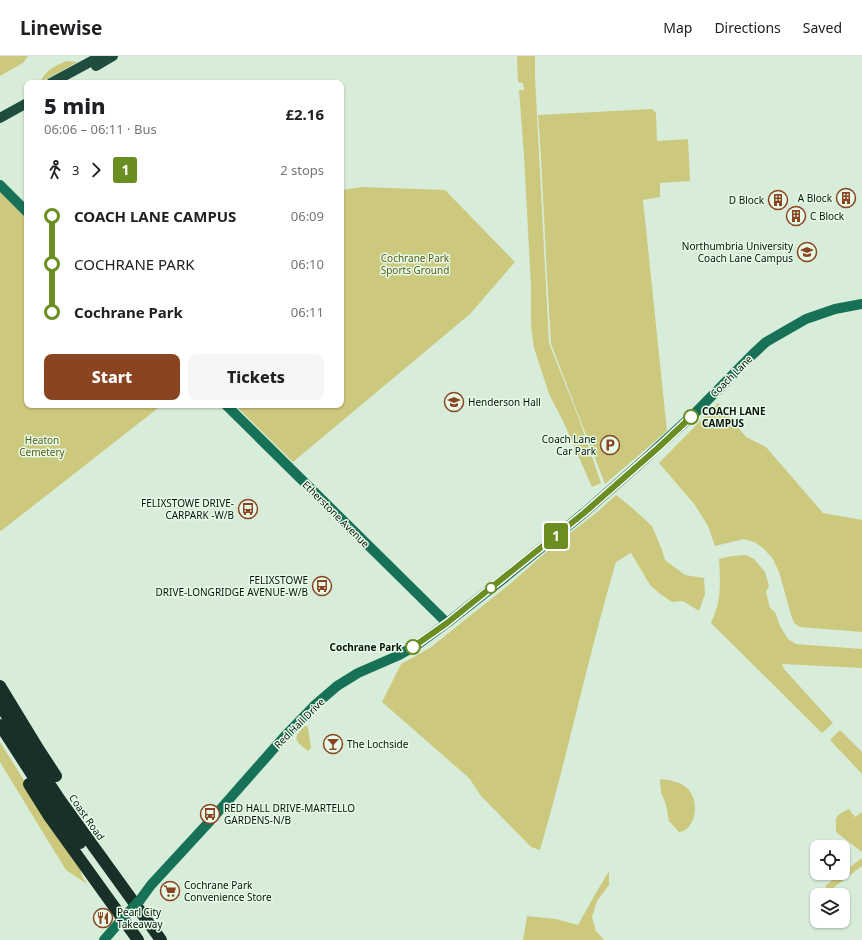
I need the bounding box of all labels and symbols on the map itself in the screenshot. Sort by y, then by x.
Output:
building icon: A Block [835,187,857,209]
building icon: D Block [767,189,789,211]
place label: A Block [798,191,833,205]
place label: D Block [729,193,765,207]
building icon: C Block [785,205,807,227]
place label: C Block [810,209,845,223]
place label: Northumbria University Coach Lane Campus [682,239,794,265]
school or university icon: Northumbria University Coach Lane Campus [796,241,818,263]
park label: Cochrane Park Sports Ground [381,251,450,277]
street label: Coach Lane [707,352,755,400]
school or university icon: Henderson Hall [443,391,465,413]
place label: Henderson Hall [468,395,541,409]
place label: COACH LANE CAMPUS [702,404,766,430]
marker: COACH LANE CAMPUS [683,409,699,425]
place label: Coach Lane Car Park [542,432,597,458]
park label: Heaton Cemetery [19,433,66,459]
parking icon: Coach Lane Car Park [599,434,621,456]
street label: Etherstone Avenue [300,478,373,551]
place label: FELIXSTOWE DRIVE- CARPARK -W/B [141,496,234,522]
bus stop icon: FELIXSTOWE DRIVE- CARPARK -W/B [237,498,259,520]
line badge: 1 [543,523,569,549]
place label: FELIXSTOWE DRIVE-LONGRIDGE AVENUE-W/B [155,573,308,599]
bus stop icon: FELIXSTOWE DRIVE-LONGRIDGE AVENUE-W/B [311,575,333,597]
unlabelled marker [485,582,497,594]
marker: Cochrane Park [405,639,421,655]
place label: Cochrane Park [329,640,403,654]
street label: Red Hall Drive [271,694,328,751]
bar icon: The Lochside [322,733,344,755]
place label: The Lochside [347,737,409,751]
street label: Coast Road [66,791,108,843]
place label: RED HALL DRIVE-MARTELLO GARDENS-N/B [224,801,355,827]
bus stop icon: RED HALL DRIVE-MARTELLO GARDENS-N/B [199,803,221,825]
place label: Cochrane Park Convenience Store [184,878,272,904]
supermarket icon: Cochrane Park Convenience Store [159,880,181,902]
place label: Pearl City Takeaway [117,905,163,931]
restaurant icon: Pearl City Takeaway [92,907,114,929]

